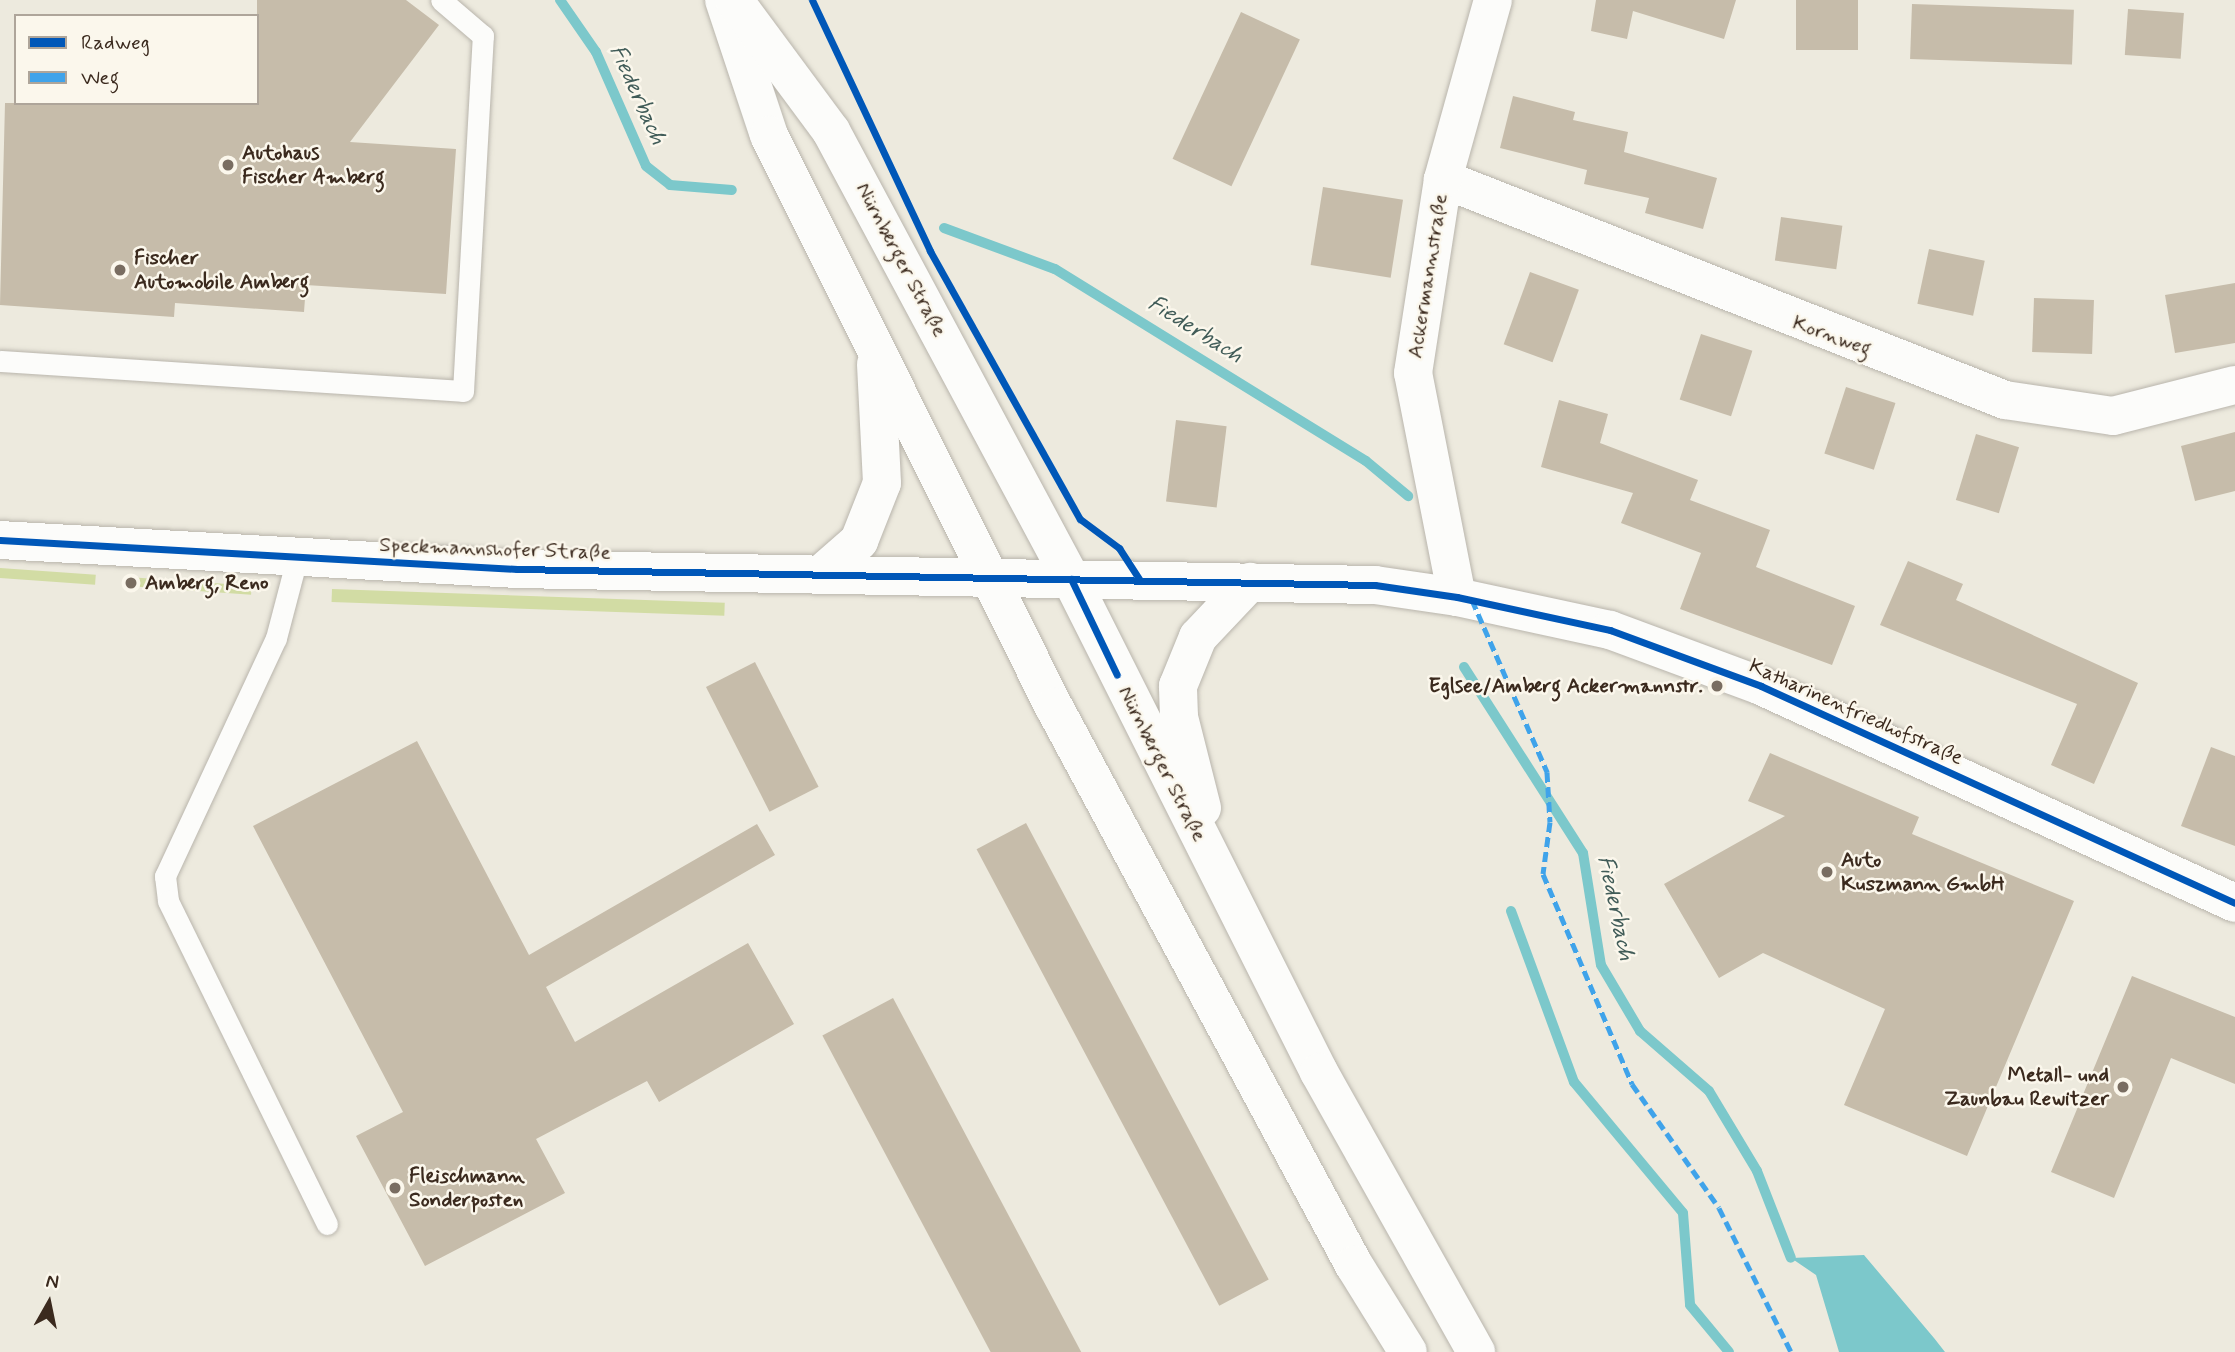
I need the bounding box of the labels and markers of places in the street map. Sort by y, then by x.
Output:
place label: Autohaus Fischer Amberg [242,140,382,190]
marker: Autohaus Fischer Amberg [220,157,236,173]
place label: Fischer Automobile Amberg [134,245,309,295]
marker: Fischer Automobile Amberg [112,262,128,278]
place label: Amberg, Reno [145,570,267,596]
marker: Amberg, Reno [123,575,139,591]
place label: Eglsee/Amberg Ackermannstr. [1427,673,1703,699]
marker: Eglsee/Amberg Ackermannstr. [1709,678,1725,694]
place label: Auto Kuszmann GmbH [1841,847,2005,897]
marker: Auto Kuszmann GmbH [1819,864,1835,880]
place label: Metall- und Zaunbau Rewitzer [1944,1062,2109,1112]
marker: Metall- und Zaunbau Rewitzer [2115,1079,2131,1095]
place label: Fleischmann Sonderposten [409,1163,525,1213]
marker: Fleischmann Sonderposten [387,1180,403,1196]

